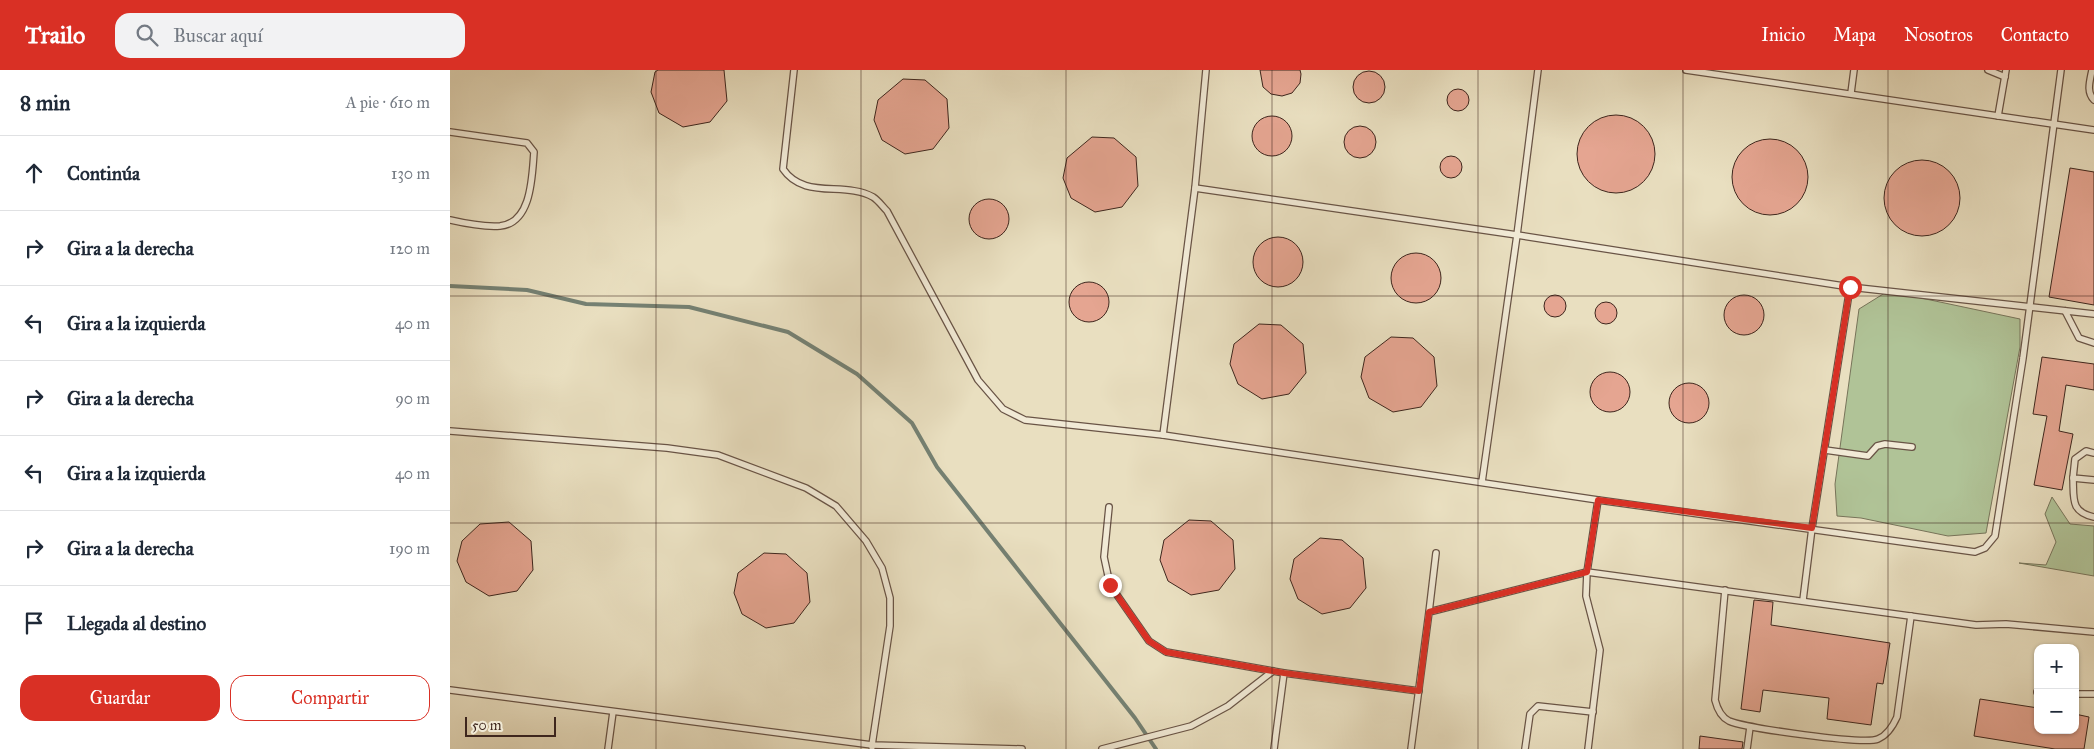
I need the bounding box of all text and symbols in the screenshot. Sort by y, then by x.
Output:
search box [115,13,465,58]
text: Trailo [25,20,85,50]
icon: search [133,21,161,49]
text: Buscar aquí [173,24,263,47]
text: Inicio [1761,24,1805,46]
text: Mapa [1833,24,1876,46]
text: Nosotros [1904,24,1973,46]
text: Contacto [2001,24,2069,46]
text: 8 min [20,90,70,116]
text: A pie · 610 m [346,93,430,112]
icon: ahead [20,159,48,187]
text: Continúa [67,162,140,185]
text: 130 m [391,164,430,183]
icon: right [20,234,48,262]
text: Gira a la derecha [67,237,194,260]
text: 120 m [390,239,430,258]
route start [1839,276,1862,299]
icon: left [20,309,48,337]
text: Gira a la izquierda [67,312,206,335]
text: 40 m [395,314,430,333]
icon: right [20,384,48,412]
text: Gira a la derecha [67,387,194,410]
text: 90 m [395,389,430,408]
icon: left [20,459,48,487]
text: Gira a la izquierda [67,462,206,485]
text: 40 m [395,464,430,483]
icon: right [20,534,48,562]
text: Gira a la derecha [67,537,194,560]
text: 190 m [389,539,430,558]
route end [1099,574,1122,597]
icon: arrive [20,609,48,637]
text: Llegada al destino [67,612,206,635]
map controls [2034,644,2079,734]
button: + [2034,644,2079,689]
button: Guardar [20,675,220,721]
button: Compartir [230,675,430,721]
button: − [2034,689,2079,734]
scale bar [465,714,556,737]
text: 50 m [472,717,501,734]

